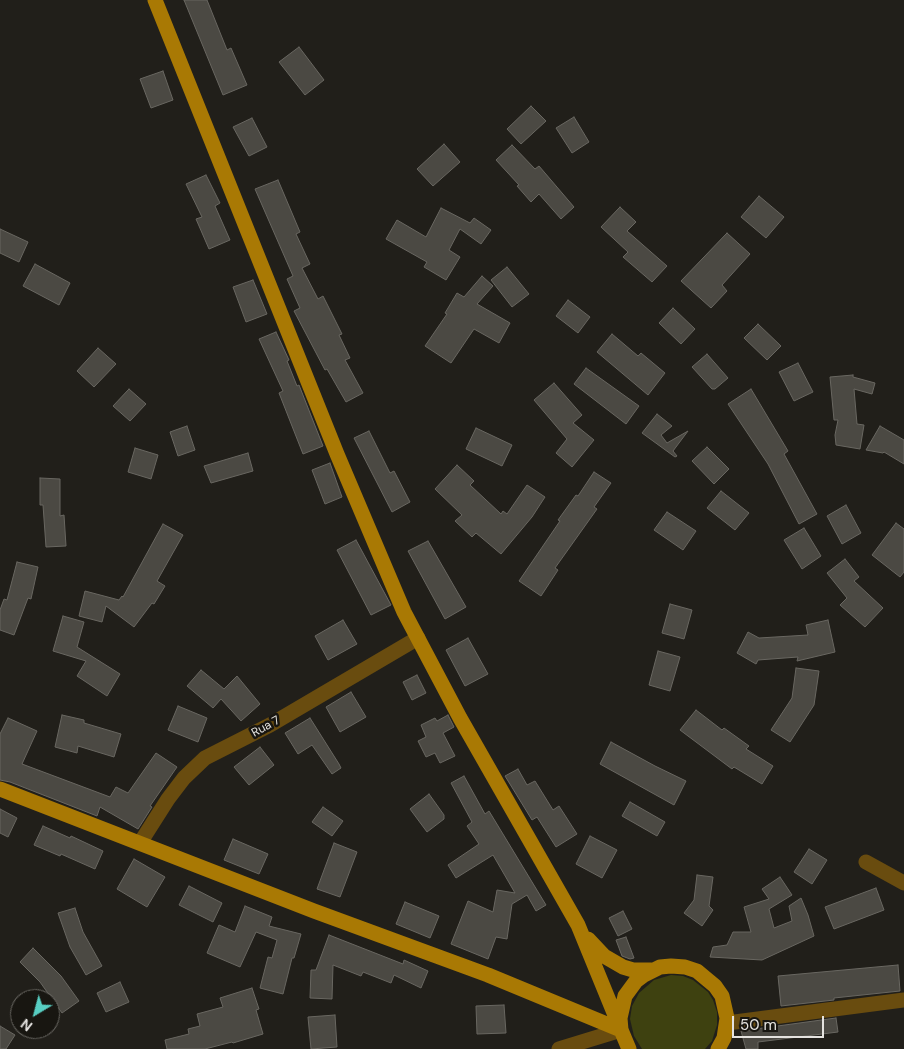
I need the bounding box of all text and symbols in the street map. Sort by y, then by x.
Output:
street label: Rua 7 [249,713,283,741]
north arrow [10,989,60,1039]
scale bar [734,1006,826,1038]
text: N [17,1015,36,1035]
text: 50 m [740,1015,777,1035]

